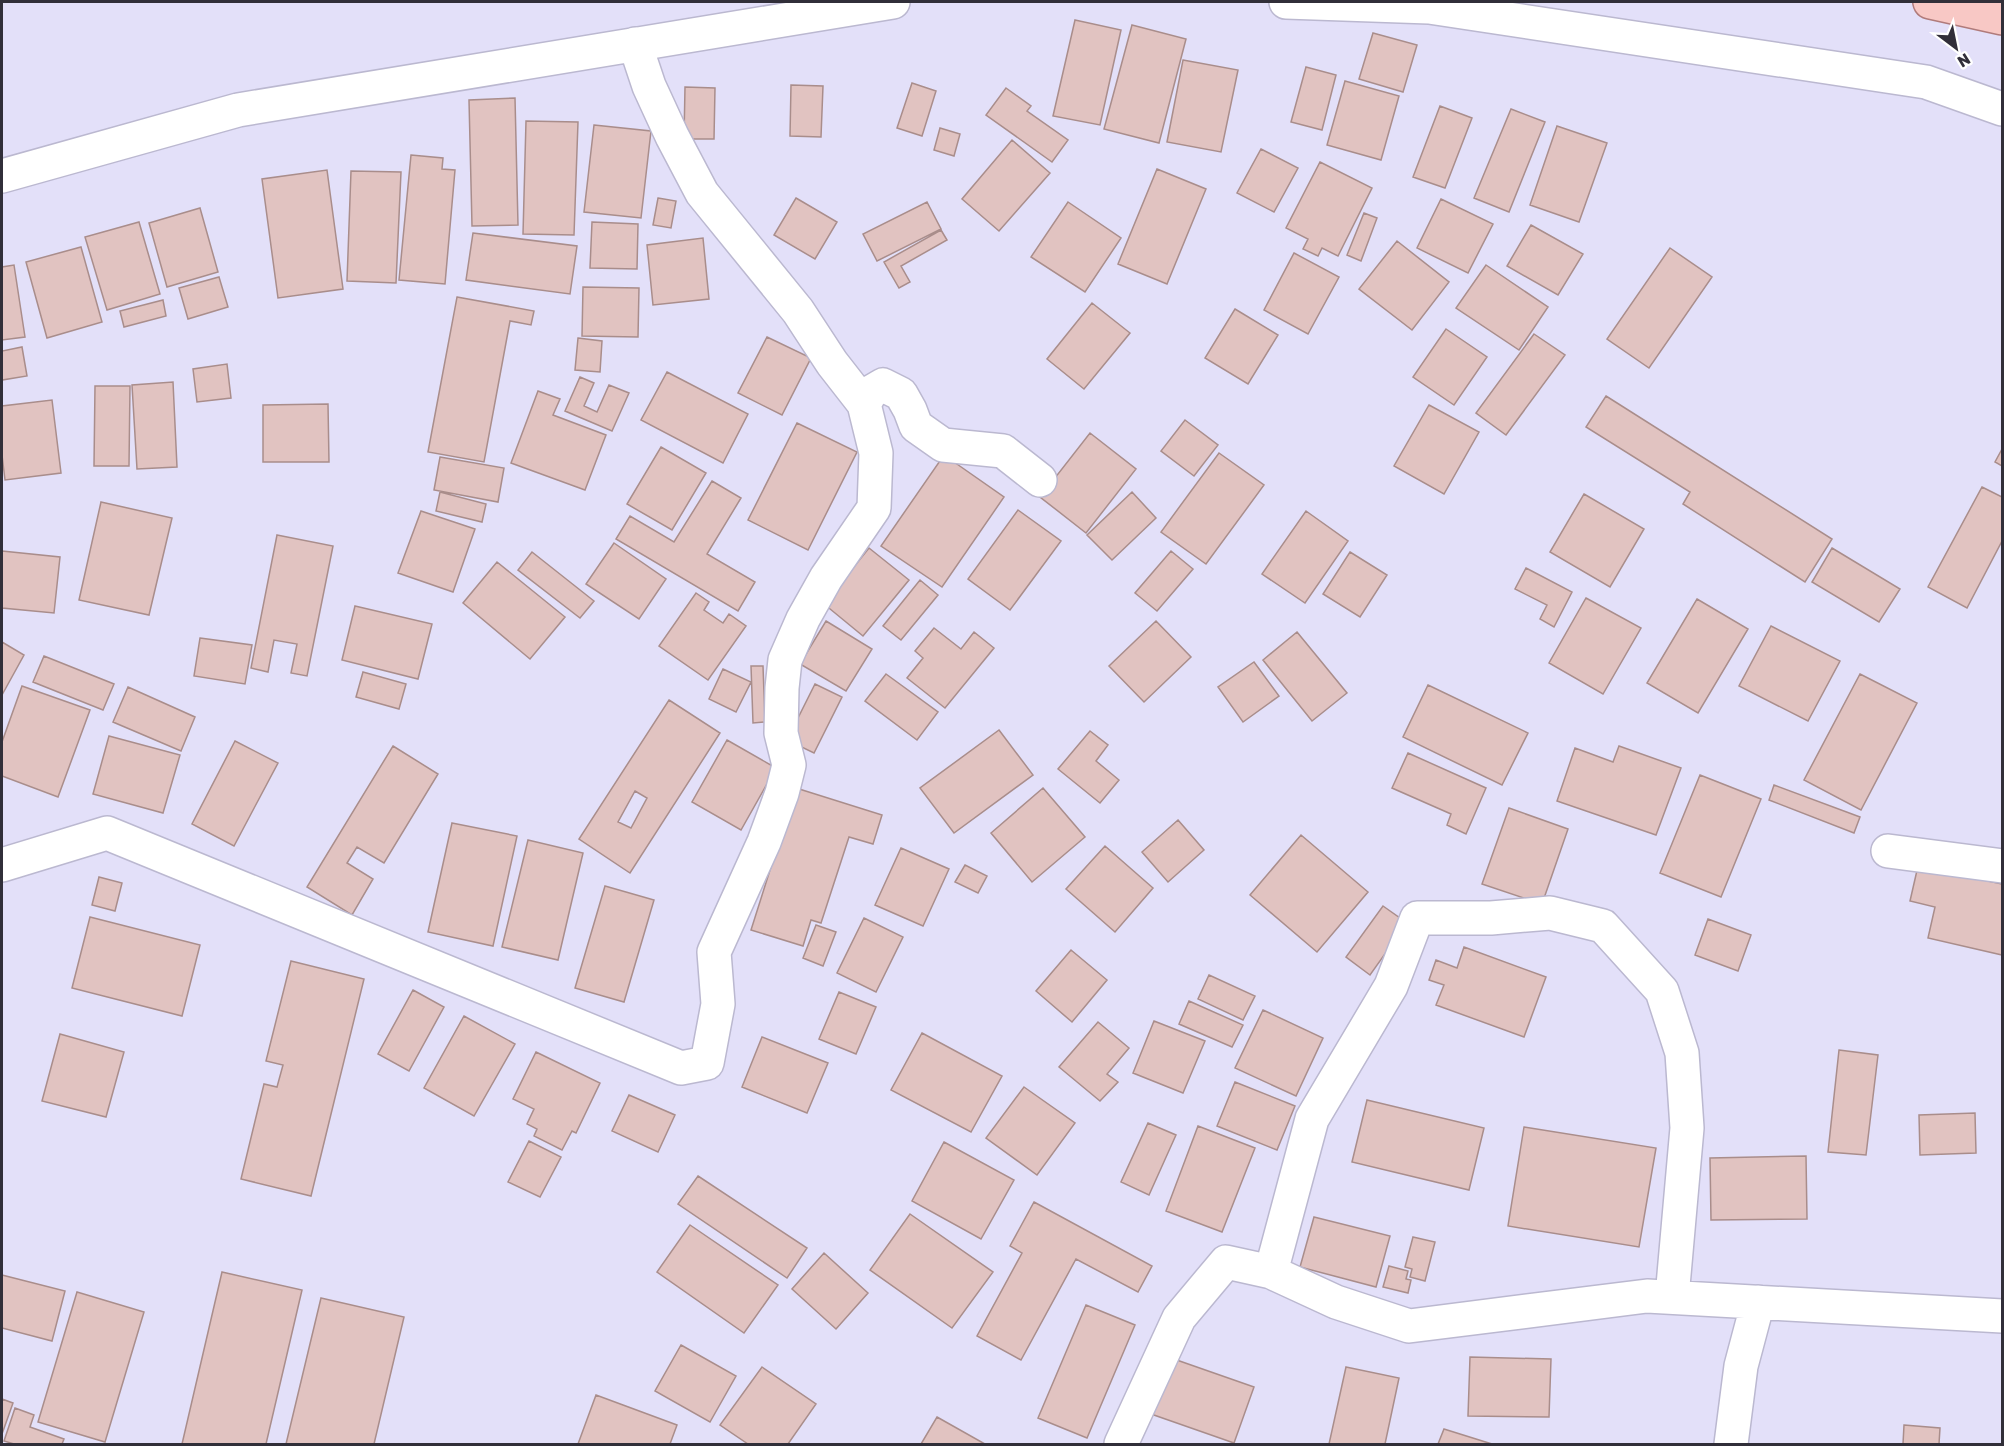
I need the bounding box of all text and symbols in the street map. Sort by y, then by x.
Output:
north arrow [1926,18,1986,78]
text: N [1954,49,1974,71]

